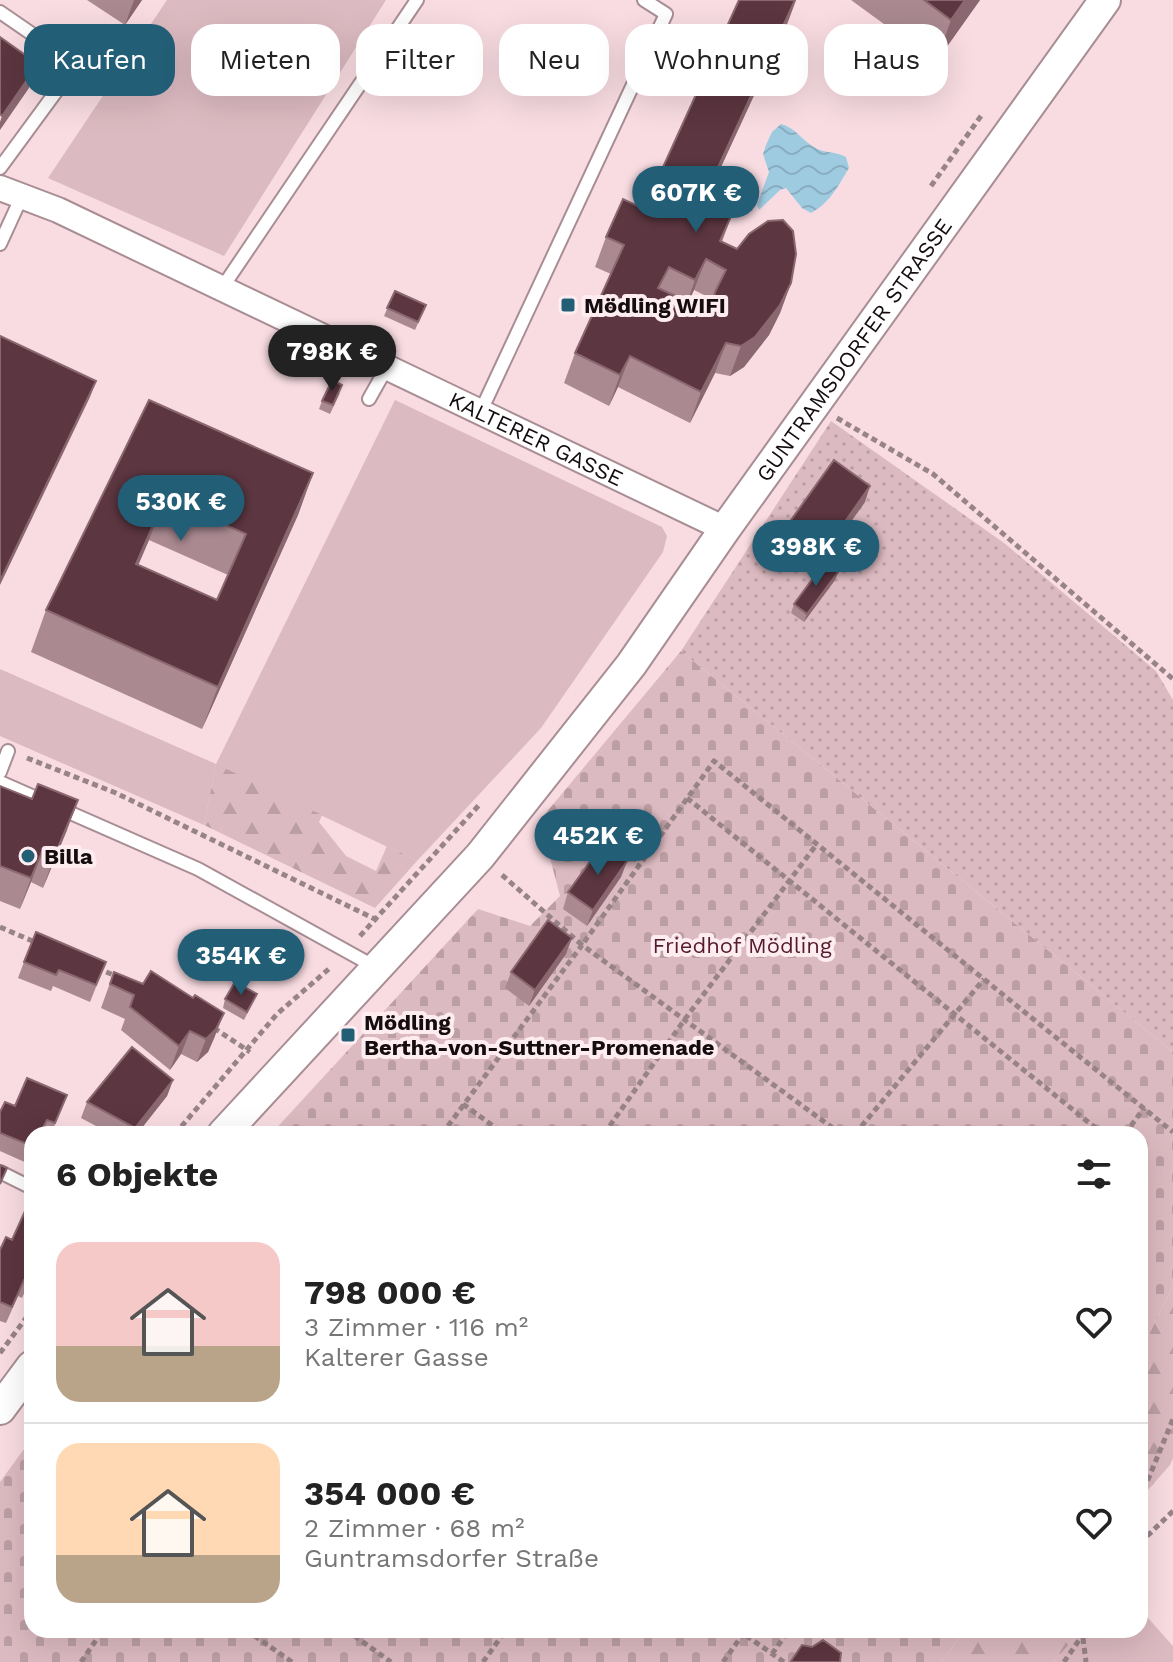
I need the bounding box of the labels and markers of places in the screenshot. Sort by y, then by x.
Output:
pin: 607K € [631,166,761,234]
place label: Mödling WIFI [584,293,726,318]
marker: Mödling WIFI [559,296,577,314]
pin: 798K € [267,325,397,393]
pin: 530K € [116,475,246,543]
pin: 398K € [751,520,881,588]
pin: 452K € [533,809,663,877]
place label: Billa [44,844,93,869]
marker: Billa [19,847,37,865]
pin: 354K € [176,929,306,997]
place label: Mödling Bertha-von-Suttner-Promenade [364,1010,714,1060]
marker: Mödling Bertha-von-Suttner-Promenade [339,1026,357,1044]

